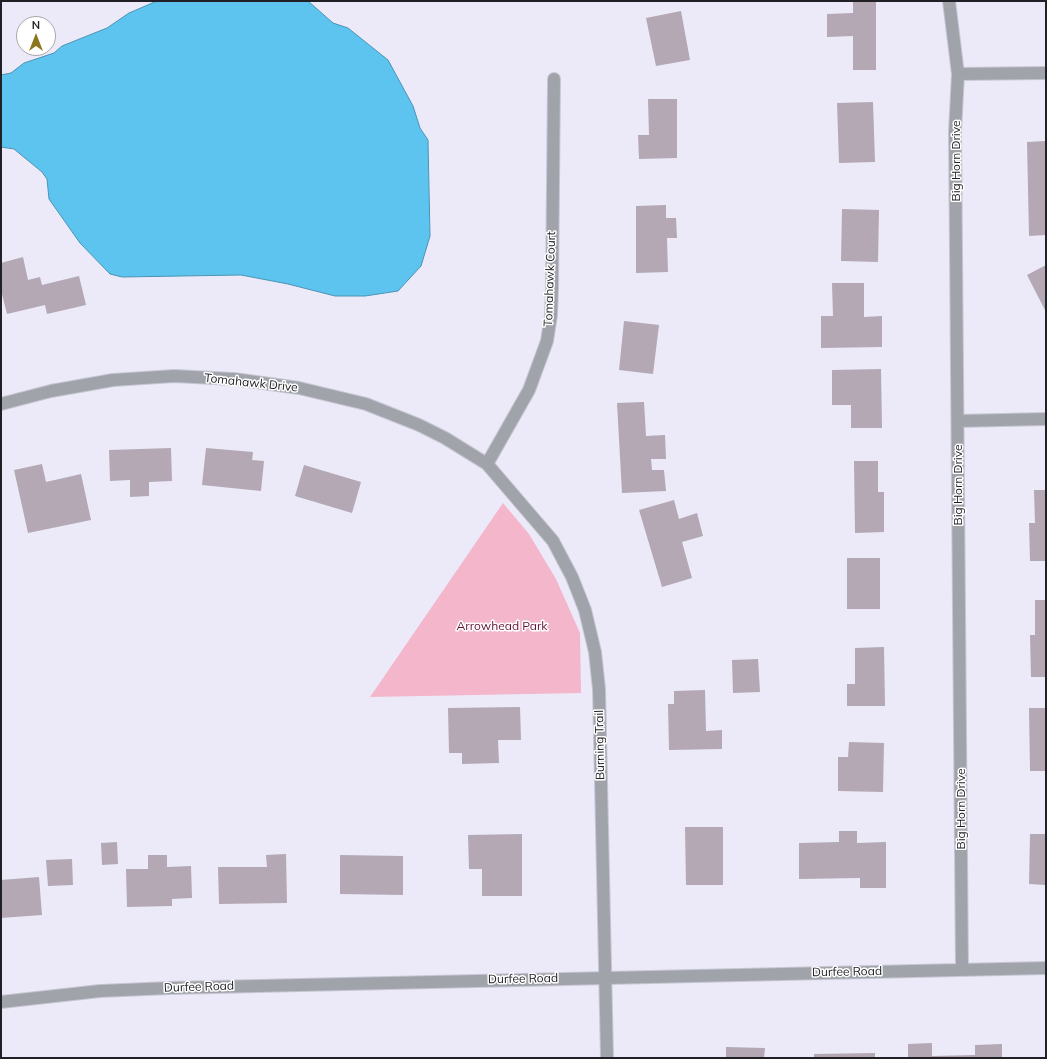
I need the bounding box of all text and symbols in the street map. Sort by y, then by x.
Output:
north arrow [16,16,56,56]
text: N [32,18,40,32]
street label: Big Horn Drive [949,121,963,201]
street label: Tomahawk Court [541,231,559,327]
street label: Tomahawk Drive [204,371,298,395]
street label: Big Horn Drive [951,445,965,525]
park label: Arrowhead Park [457,619,547,633]
street label: Burning Trail [592,710,608,780]
street label: Big Horn Drive [954,769,968,849]
street label: Durfee Road [812,964,882,980]
street label: Durfee Road [488,971,558,987]
street label: Durfee Road [164,979,234,995]

